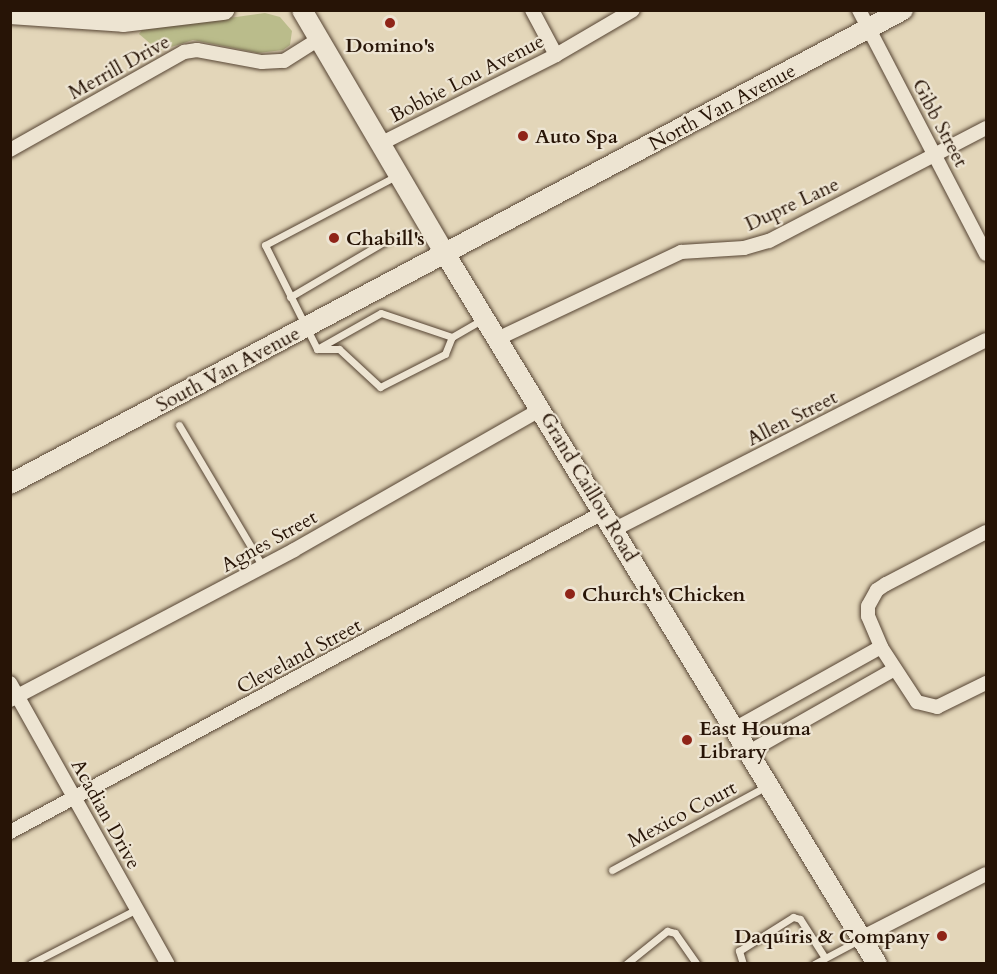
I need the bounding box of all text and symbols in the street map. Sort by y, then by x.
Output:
marker: Domino's [383,16,397,30]
street label: Merrill Drive [64,29,174,105]
street label: Bobbie Lou Avenue [386,29,548,127]
place label: Domino's [345,33,435,57]
street label: North Van Avenue [645,58,799,156]
street label: Gibb Street [907,75,973,171]
place label: Auto Spa [535,124,618,148]
marker: Auto Spa [516,129,530,143]
street label: Dupre Lane [741,172,843,236]
place label: Chabill's [346,226,425,250]
marker: Chabill's [327,231,341,245]
street label: South Van Avenue [152,321,304,417]
street label: Allen Street [743,385,841,451]
street label: Grand Caillou Road [535,408,643,566]
street label: Agnes Street [217,505,321,577]
place label: Church's Chicken [582,582,745,606]
marker: Church's Chicken [563,587,577,601]
street label: Cleveland Street [232,613,366,699]
place label: East Houma Library [699,716,811,763]
marker: East Houma Library [680,733,694,747]
street label: Acadian Drive [66,755,146,873]
street label: Mexico Court [624,775,740,853]
place label: Daquiris & Company [734,924,930,948]
marker: Daquiris & Company [935,929,949,943]

